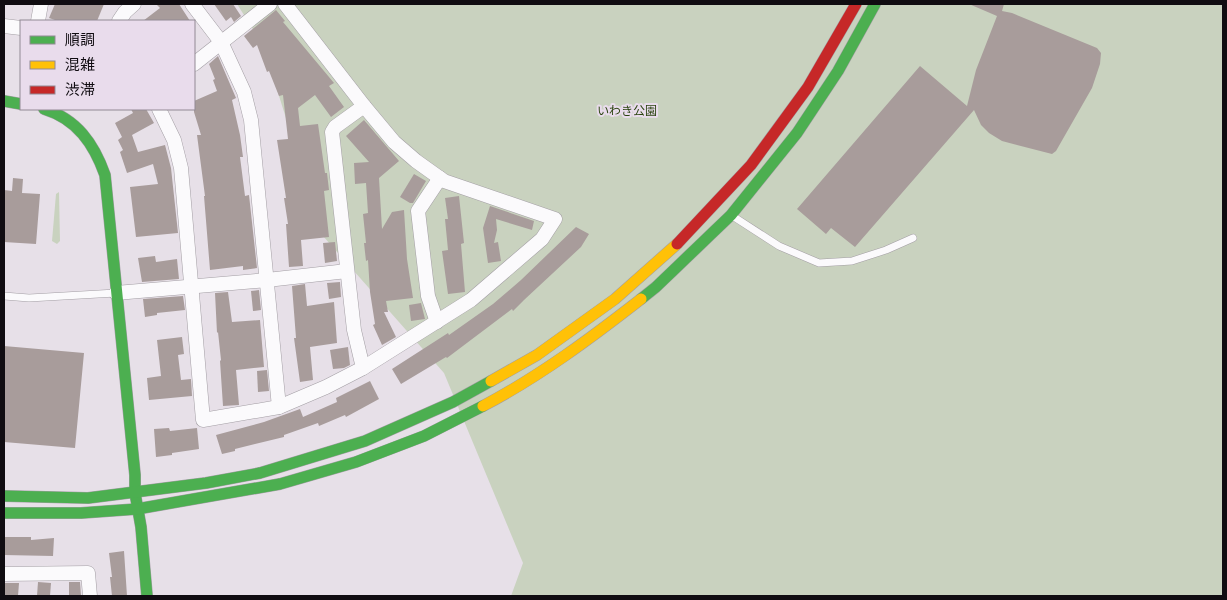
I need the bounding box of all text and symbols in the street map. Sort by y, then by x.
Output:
legend [20,20,195,110]
text: 順調 [65,31,95,49]
text: 混雑 [65,56,95,74]
text: 渋滞 [65,81,95,99]
park label: いわき公園 [597,104,657,119]

